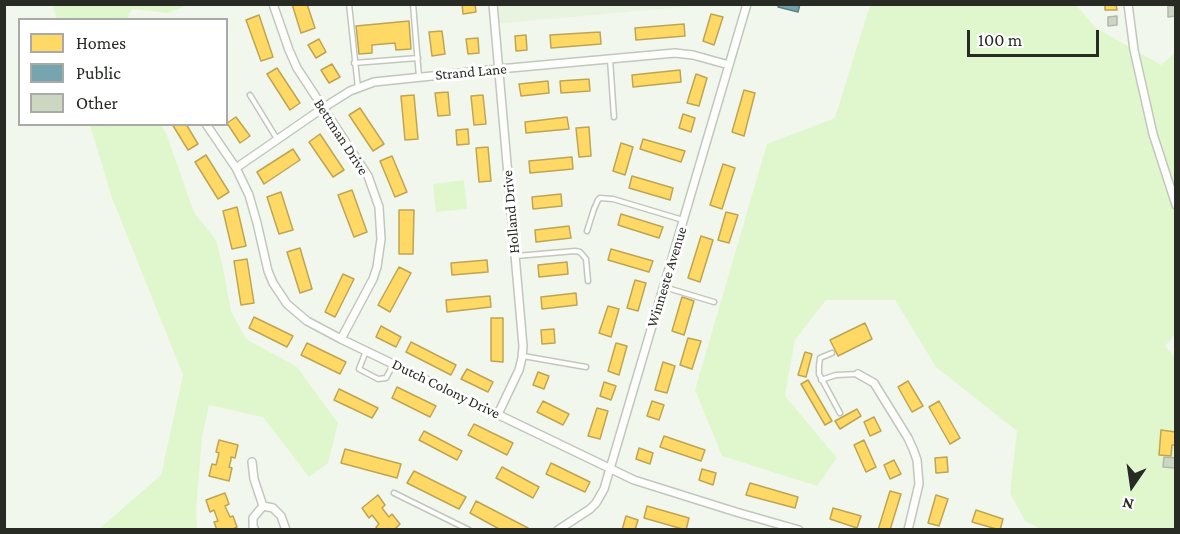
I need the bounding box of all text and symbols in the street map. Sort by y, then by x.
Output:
legend [18,18,228,126]
scale bar [970,18,1102,56]
text: 100 m [978,30,1022,50]
text: Homes [76,33,126,53]
street label: Strand Lane [434,60,508,84]
text: Public [76,63,121,83]
text: Other [76,93,118,113]
street label: Bettman Drive [310,96,372,178]
street label: Holland Drive [498,170,524,254]
street label: Winneste Avenue [643,224,691,330]
street label: Dutch Colony Drive [389,355,503,423]
north arrow [1102,456,1162,516]
text: N [1121,495,1135,514]

